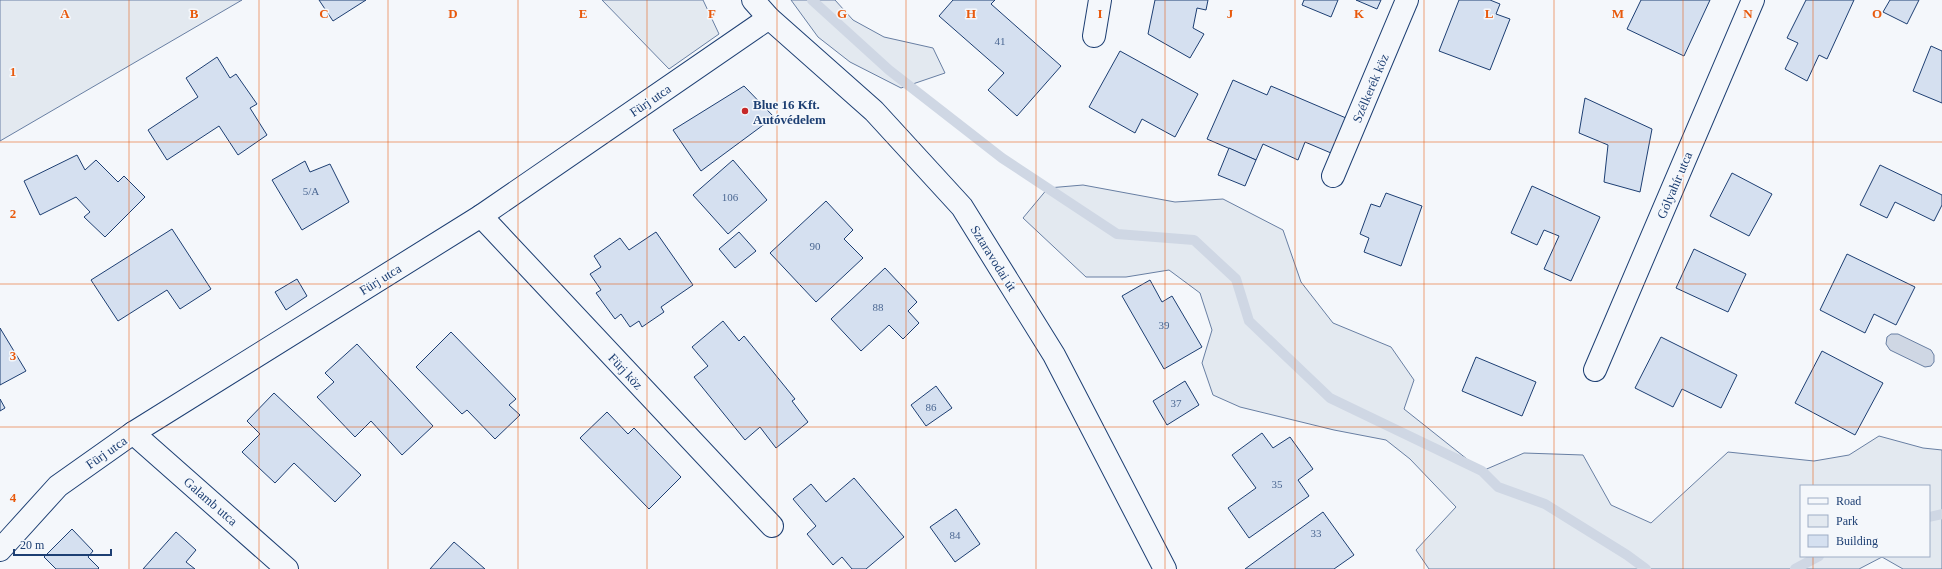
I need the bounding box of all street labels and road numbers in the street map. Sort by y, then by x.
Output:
street label: Szélkerék köz [1349,51,1392,125]
street label: Fürj utca [627,81,674,120]
street label: Gólyahír utca [1654,149,1695,221]
street label: Sztaravodai út [967,223,1020,294]
street label: Fürj utca [357,261,404,298]
street label: Fürj köz [605,350,646,393]
street label: Fürj utca [83,433,130,472]
street label: Galamb utca [181,474,241,529]

